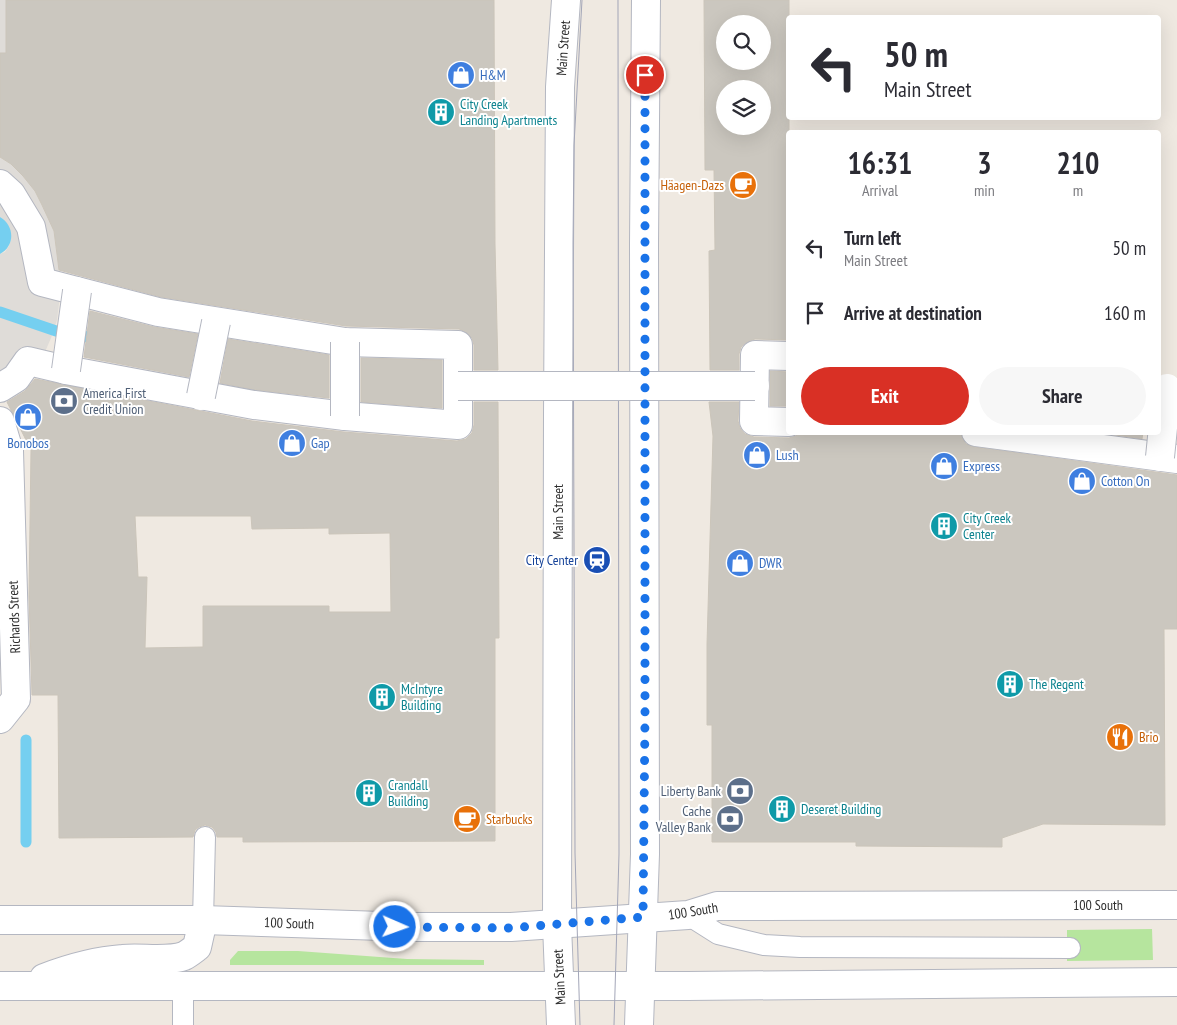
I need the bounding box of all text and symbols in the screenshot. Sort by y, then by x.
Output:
map controls [716,15,771,135]
button: search [716,15,771,70]
street label: Main Street [552,19,574,76]
text: 50 m [884,31,948,77]
icon: left [801,35,866,100]
pin [624,54,666,96]
shop icon: H&M [446,60,476,90]
icon: arrive [631,61,659,89]
place label: H&M [480,66,506,84]
text: Main Street [884,75,971,103]
button: layers [716,80,771,135]
place label: City Creek Landing Apartments [460,95,557,129]
building icon: City Creek Landing Apartments [426,97,456,127]
text: 16:31 [848,143,912,182]
text: 3 [977,143,992,182]
text: 210 [1056,143,1099,182]
cafe icon: Häagen-Dazs [728,170,758,200]
place label: Häagen-Dazs [661,176,724,194]
text: Arrival [862,180,898,200]
text: min [974,180,995,200]
text: m [1073,180,1083,200]
text: Turn left [844,226,901,250]
icon: left [801,234,829,262]
text: 50 m [1113,236,1146,260]
text: Main Street [844,250,908,270]
icon: arrive [801,299,829,327]
text: Arrive at destination [844,301,982,325]
text: 160 m [1104,301,1146,325]
button: Exit [801,367,969,425]
button: Share [979,367,1146,425]
place label: America First Credit Union [83,384,146,418]
bank icon: America First Credit Union [49,386,79,416]
shop icon: Bonobos [13,402,43,432]
shop icon: Gap [277,428,307,458]
place label: Bonobos [7,434,49,452]
place label: Gap [311,434,330,452]
shop icon: Lush [742,440,772,470]
place label: Lush [776,446,799,464]
shop icon: Express [929,451,959,481]
place label: Express [963,457,1000,475]
shop icon: Cotton On [1067,466,1097,496]
place label: Cotton On [1101,472,1150,490]
street label: Main Street [549,484,567,540]
place label: City Creek Center [963,509,1012,543]
building icon: City Creek Center [929,511,959,541]
station icon: City Center [582,545,612,575]
shop icon: DWR [725,548,755,578]
place label: City Center [526,551,578,569]
place label: DWR [759,554,783,572]
street label: Richards Street [4,580,24,654]
building icon: The Regent [995,669,1025,699]
place label: The Regent [1029,675,1084,693]
place label: McIntyre Building [401,680,443,714]
building icon: McIntyre Building [367,682,397,712]
restaurant icon: Brio [1105,722,1135,752]
place label: Brio [1139,728,1159,746]
place label: Crandall Building [388,776,429,810]
bank icon: Liberty Bank [725,776,755,806]
building icon: Crandall Building [354,778,384,808]
place label: Liberty Bank [661,782,722,800]
building icon: Deseret Building [767,794,797,824]
place label: Deseret Building [801,800,881,818]
place label: Cache Valley Bank [655,802,712,836]
cafe icon: Starbucks [452,804,482,834]
bank icon: Cache Valley Bank [715,804,745,834]
place label: Starbucks [486,810,533,828]
street label: 100 South [1073,896,1123,914]
street label: 100 South [667,898,719,924]
position arrow [368,900,420,952]
street label: 100 South [264,913,314,933]
street label: Main Street [549,949,569,1005]

